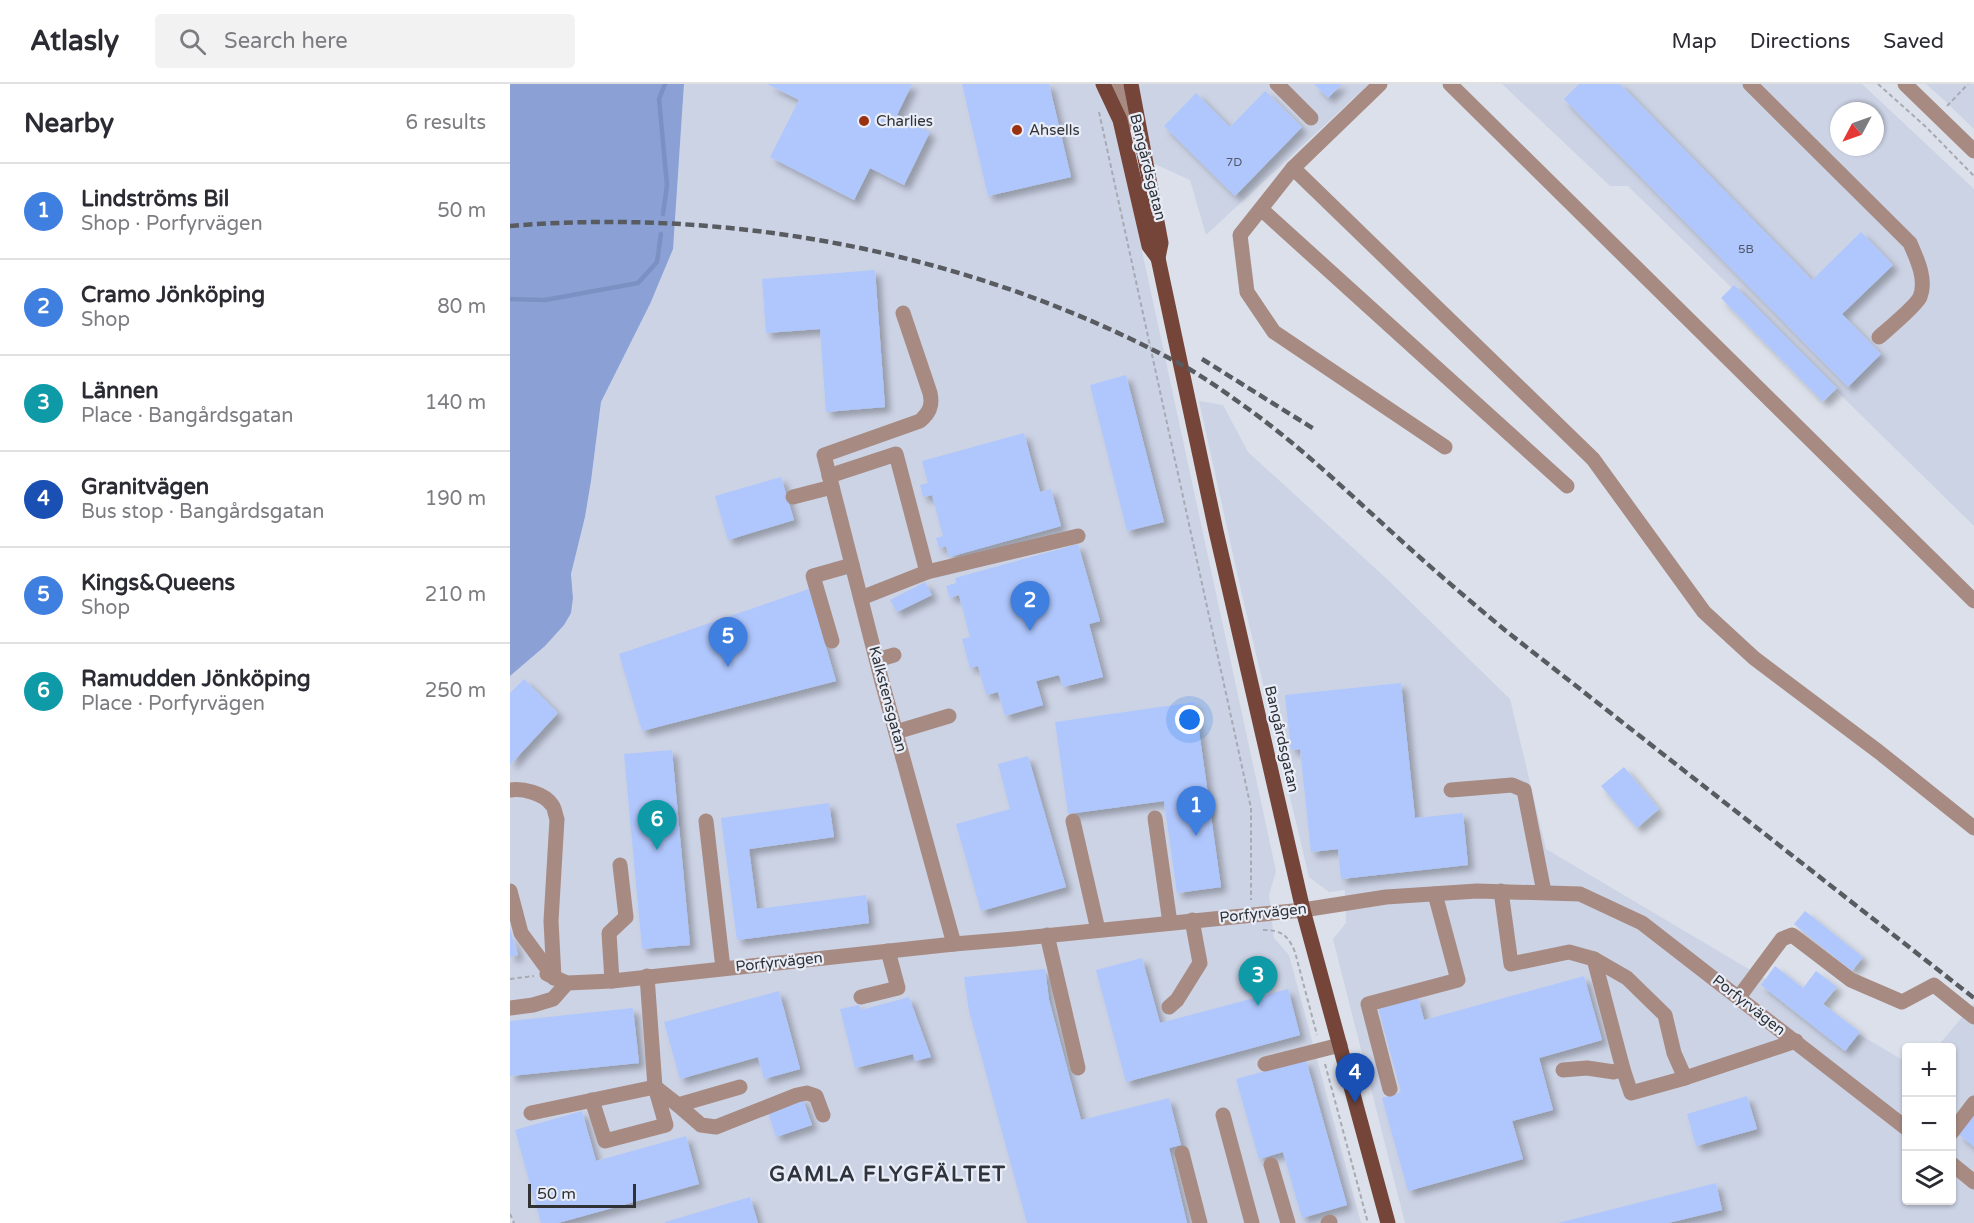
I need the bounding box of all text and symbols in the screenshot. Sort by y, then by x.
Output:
search box [155,14,575,68]
text: Atlasly [30,24,119,58]
icon: search [176,25,209,58]
text: Search here [224,28,348,54]
text: Map [1671,29,1717,54]
text: Directions [1750,29,1850,54]
text: Saved [1883,29,1944,54]
north arrow [1830,102,1884,156]
text: Nearby [24,108,114,139]
text: 6 results [406,111,486,135]
place label: Charlies [876,112,933,130]
street label: Bangårdsgatan [1126,112,1170,222]
marker: Charlies [857,114,871,128]
place label: Ahsells [1029,121,1080,139]
marker: Ahsells [1010,123,1024,137]
house number: 7D [1226,155,1242,169]
text: Lindströms Bil [81,186,229,212]
text: 1 [37,199,50,223]
text: 50 m [437,199,486,223]
text: Shop · Porfyrvägen [81,212,263,236]
house number: 5B [1738,242,1754,256]
text: Cramo Jönköping [81,282,265,308]
text: 2 [37,295,50,319]
text: 80 m [437,295,486,319]
text: Shop [81,308,130,332]
text: Lännen [81,378,159,404]
text: 3 [37,391,50,415]
text: 140 m [425,391,486,415]
text: Place · Bangårdsgatan [81,404,293,428]
text: Granitvägen [81,474,209,500]
text: 4 [37,487,50,511]
text: 190 m [425,487,486,511]
text: Bus stop · Bangårdsgatan [81,500,325,524]
text: Kings&Queens [81,570,235,596]
pin: 2 [1010,582,1050,631]
text: 5 [37,583,50,607]
text: 210 m [425,583,486,607]
text: Shop [81,596,130,620]
pin: 5 [708,618,748,667]
street label: Kalkstensgatan [865,644,911,754]
text: Ramudden Jönköping [81,666,311,692]
text: 6 [37,679,50,703]
text: 250 m [425,679,486,703]
street label: Bangårdsgatan [1261,684,1303,794]
text: Place · Porfyrvägen [81,692,265,716]
your location [1175,705,1204,734]
pin: 1 [1176,786,1216,836]
pin: 6 [638,800,676,850]
street label: Porfyrvägen [1218,899,1308,927]
street label: Porfyrvägen [734,948,824,976]
pin: 3 [1238,956,1278,1006]
street label: Porfyrvägen [1709,971,1789,1039]
map controls [1902,1043,1956,1205]
button: + [1902,1043,1956,1097]
pin: 4 [1336,1054,1374,1103]
button: − [1902,1097,1956,1151]
button: layers [1902,1151,1956,1205]
district label: GAMLA FLYGFÄLTET [769,1162,1007,1187]
scale bar [528,1181,636,1208]
text: 50 m [537,1184,576,1204]

